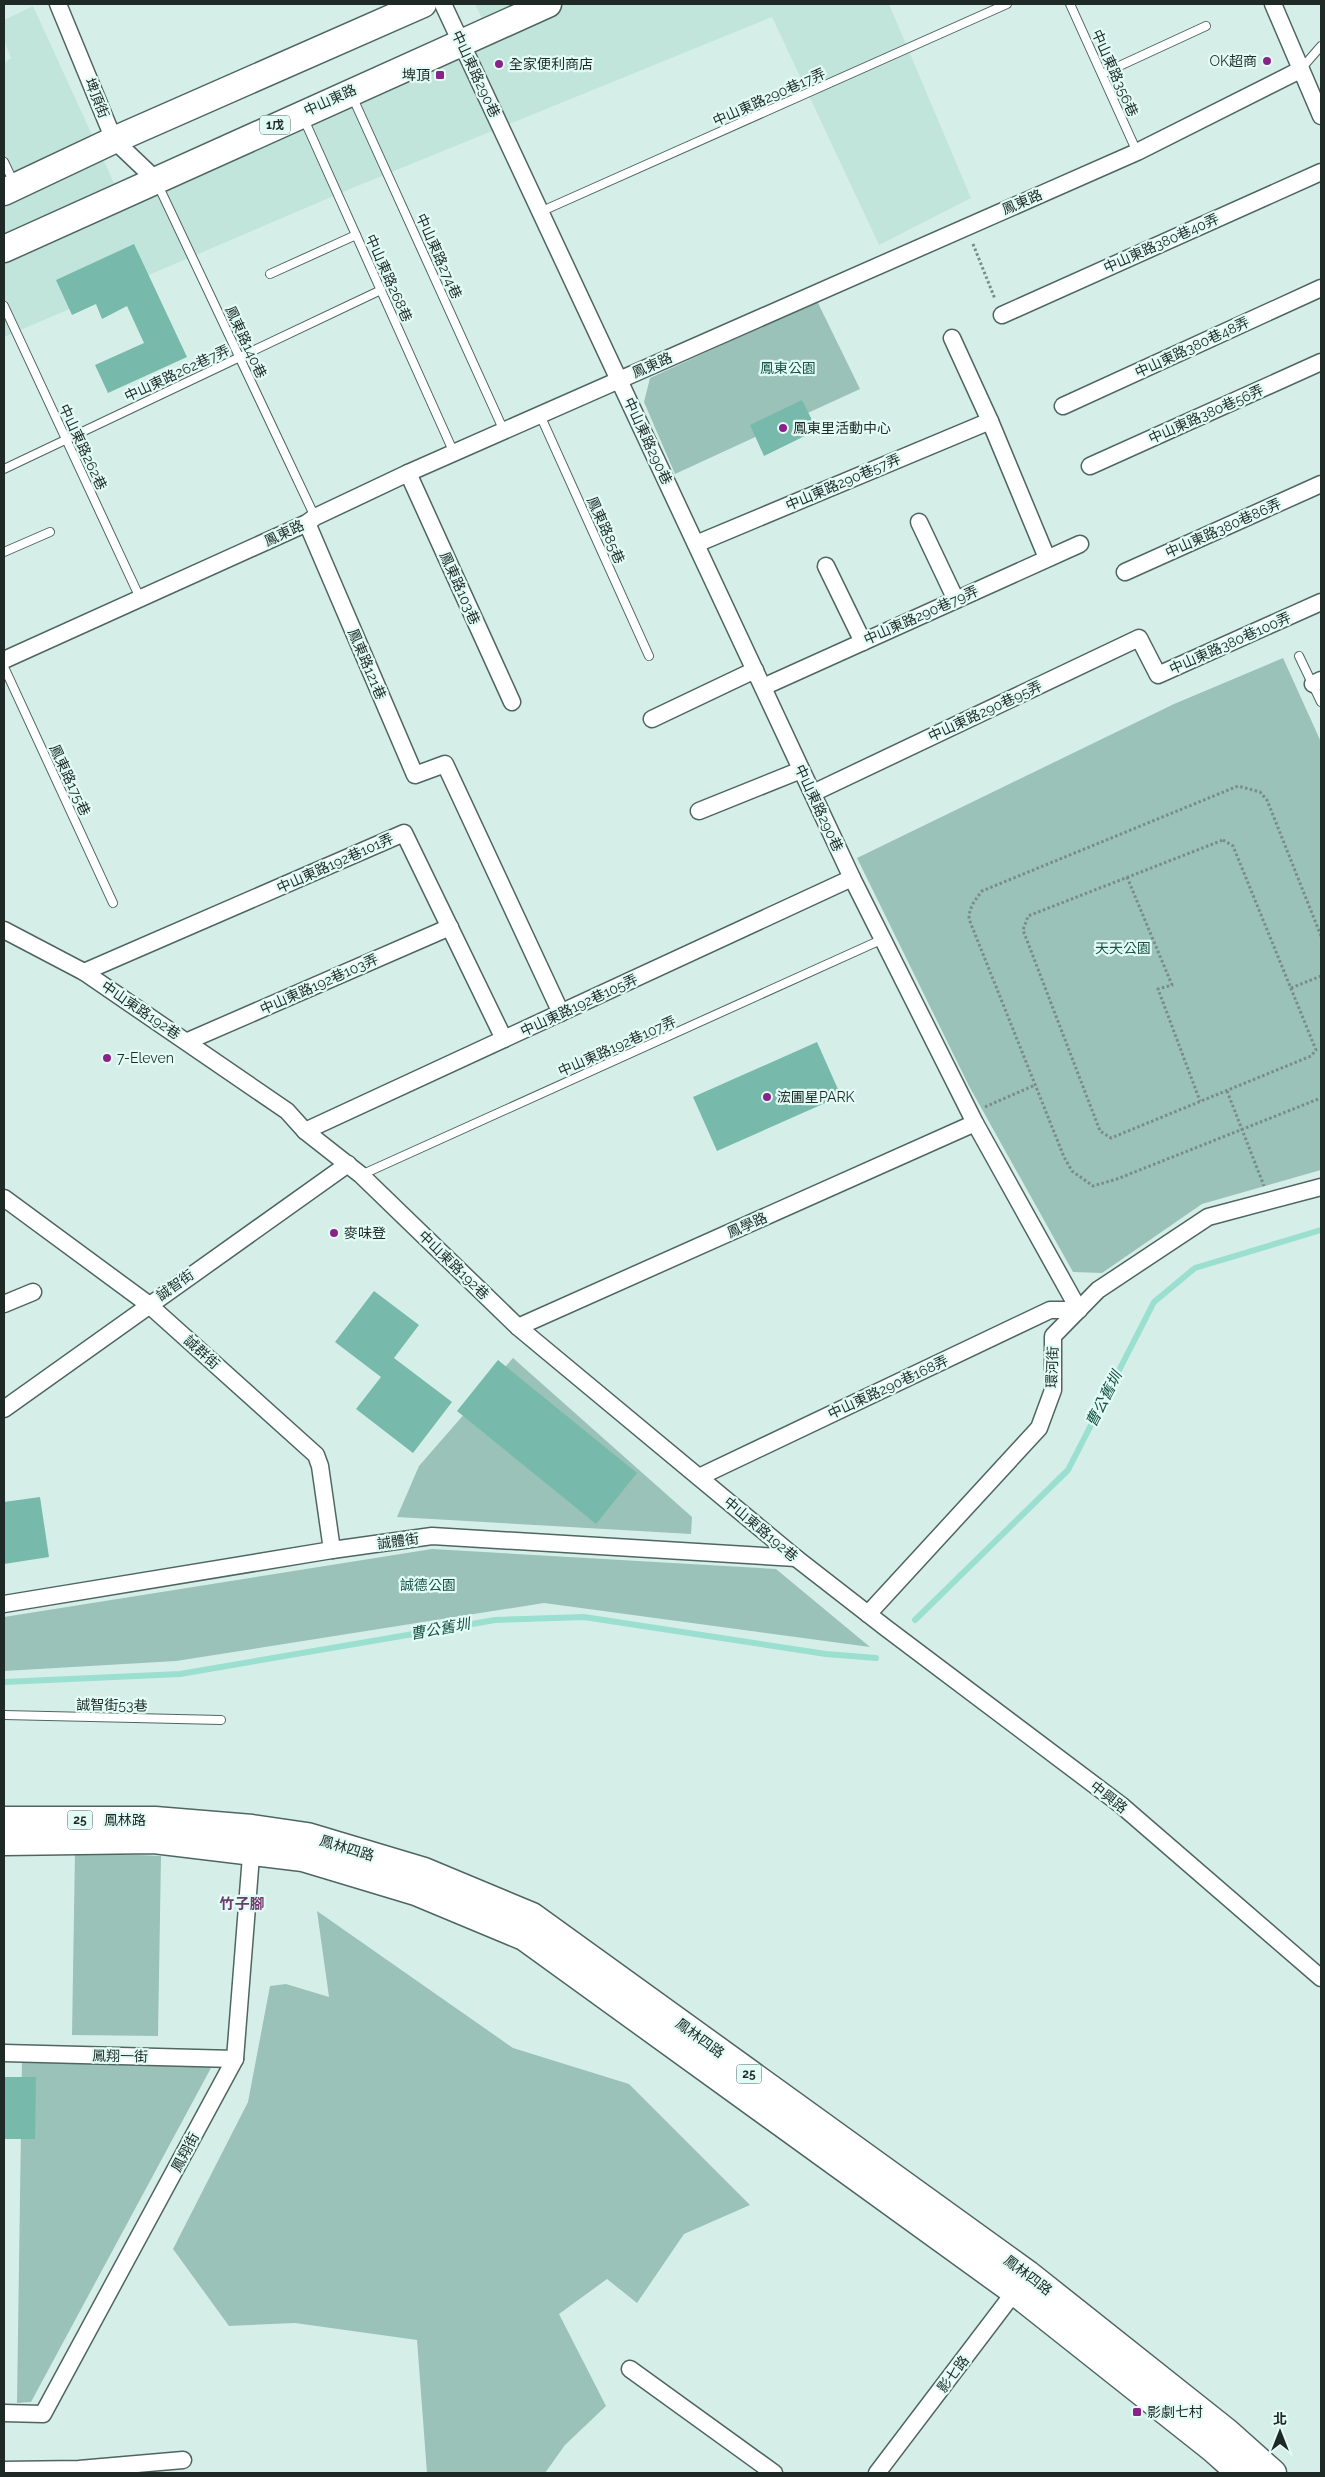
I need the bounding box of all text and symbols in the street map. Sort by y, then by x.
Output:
street label: 中山東路356巷 [1089,27,1141,119]
street label: 中山東路290巷 [449,28,503,120]
place label: OK超商 [1209,53,1257,69]
marker: OK超商 [1261,55,1273,67]
place label: 全家便利商店 [509,56,593,72]
marker: 全家便利商店 [493,58,505,70]
street label: 中山東路290巷17弄 [710,65,828,129]
place label: 埤頂 [402,67,430,83]
marker: 埤頂 [434,69,446,81]
street label: 埤頂街 [82,76,112,120]
street label: 中山東路 [301,81,359,119]
road number: 1戊 [260,116,290,134]
street label: 鳳東路 [1000,186,1044,218]
street label: 中山東路380巷40弄 [1101,210,1221,276]
street label: 中山東路274巷 [413,211,465,301]
street label: 中山東路268巷 [363,232,415,324]
street label: 鳳東路140巷 [222,303,270,381]
street label: 中山東路380巷48弄 [1132,313,1252,381]
street label: 中山東路262巷7弄 [122,342,232,404]
street label: 鳳東路 [630,349,674,381]
park label: 鳳東公園 [760,360,816,376]
street label: 中山東路380巷56弄 [1146,381,1266,447]
street label: 中山東路290巷 [621,395,675,487]
street label: 中山東路262巷 [56,401,110,493]
place label: 鳳東里活動中心 [793,420,891,436]
marker: 鳳東里活動中心 [777,422,789,434]
street label: 中山東路290巷57弄 [783,451,903,513]
street label: 鳳東路85巷 [584,494,628,566]
street label: 中山東路380巷86弄 [1163,495,1283,561]
street label: 鳳東路 [262,517,306,549]
street label: 鳳東路103巷 [437,549,483,627]
street label: 中山東路290巷79弄 [861,583,981,647]
street label: 中山東路380巷100弄 [1167,609,1293,677]
street label: 鳳東路121巷 [345,626,389,702]
street label: 中山東路290巷95弄 [925,678,1045,744]
street label: 鳳東路175巷 [47,742,93,818]
street label: 中山東路290巷 [792,762,846,854]
street label: 中山東路192巷101弄 [274,830,396,896]
park label: 天天公園 [1095,940,1151,956]
street label: 中山東路192巷103弄 [257,951,381,1017]
street label: 中山東路192巷105弄 [518,971,640,1039]
street label: 中山東路192巷 [99,978,183,1042]
street label: 中山東路192巷107弄 [556,1013,678,1079]
place label: 7-Eleven [117,1050,174,1066]
marker: 7-Eleven [101,1052,113,1064]
place label: 浤圃星PARK [777,1089,855,1105]
marker: 浤圃星PARK [761,1091,773,1103]
street label: 鳳學路 [725,1209,769,1241]
place label: 麥味登 [344,1225,386,1241]
marker: 麥味登 [328,1227,340,1239]
street label: 中山東路192巷 [416,1227,492,1303]
street label: 誠智街 [153,1266,197,1304]
street label: 誠群街 [181,1332,223,1372]
street label: 環河街 [1043,1346,1061,1388]
street label: 中山東路290巷168弄 [825,1352,951,1422]
water label: 曹公舊圳 [1082,1366,1127,1430]
street label: 中山東路192巷 [721,1493,801,1565]
street label: 誠體街 [376,1530,420,1552]
park label: 誠德公園 [400,1577,456,1593]
water label: 曹公舊圳 [409,1615,473,1643]
street label: 誠智街53巷 [76,1696,148,1714]
street label: 中興路 [1088,1778,1130,1816]
road number: 25 [68,1810,92,1830]
street label: 鳳林路 [104,1812,146,1828]
street label: 鳳林四路 [318,1832,376,1864]
district label: 竹子腳 [219,1895,265,1913]
street label: 鳳林四路 [673,2015,727,2061]
street label: 鳳翔一街 [92,2048,148,2064]
road number: 25 [736,2064,762,2084]
street label: 鳳翔街 [168,2130,202,2174]
street label: 鳳林四路 [1001,2252,1055,2298]
street label: 影七路 [934,2352,972,2396]
place label: 影劇七村 [1147,2404,1203,2420]
marker: 影劇七村 [1131,2406,1143,2418]
north arrow [1255,2407,1305,2457]
text: 北 [1273,2411,1287,2427]

